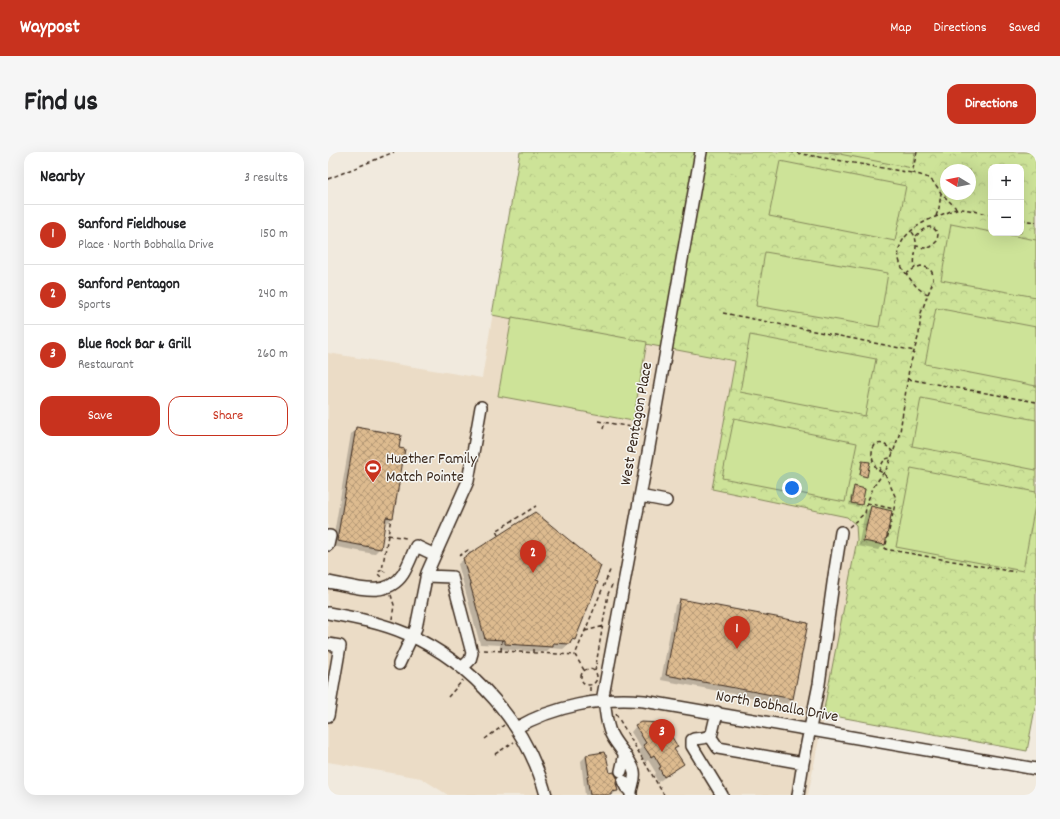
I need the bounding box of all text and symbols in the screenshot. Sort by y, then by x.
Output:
text: Waypost [20,15,80,42]
text: Map [890,18,912,38]
text: Directions [934,18,987,38]
text: Saved [1009,18,1040,38]
text: Find us [24,84,98,124]
button: Directions [947,84,1036,124]
north arrow [940,164,976,200]
map controls [988,164,1024,236]
button: + [988,164,1024,200]
text: Nearby [40,166,84,190]
text: 3 results [244,169,288,188]
button: − [988,200,1024,236]
text: Sanford Fieldhouse [78,214,186,236]
text: 1 [52,225,54,244]
text: 150 m [260,225,288,244]
text: Place · North Bobhalla Drive [78,236,214,255]
text: Sanford Pentagon [78,274,180,296]
text: 2 [50,285,56,304]
text: 240 m [258,285,288,304]
text: Sports [78,296,111,315]
text: Blue Rock Bar & Grill [78,334,191,356]
text: 3 [50,345,56,364]
text: 260 m [257,345,288,364]
text: Restaurant [78,356,134,375]
street label: West Pentagon Place [615,361,659,487]
button: Save [40,396,160,436]
button: Share [168,396,288,436]
place label: Huether Family Match Pointe [386,448,477,489]
sports icon: Huether Family Match Pointe [363,458,383,483]
your location [782,478,802,498]
pin: 2 [520,540,546,573]
pin: 1 [724,616,750,649]
street label: North Bobhalla Drive [714,685,840,729]
pin: 3 [649,719,675,752]

